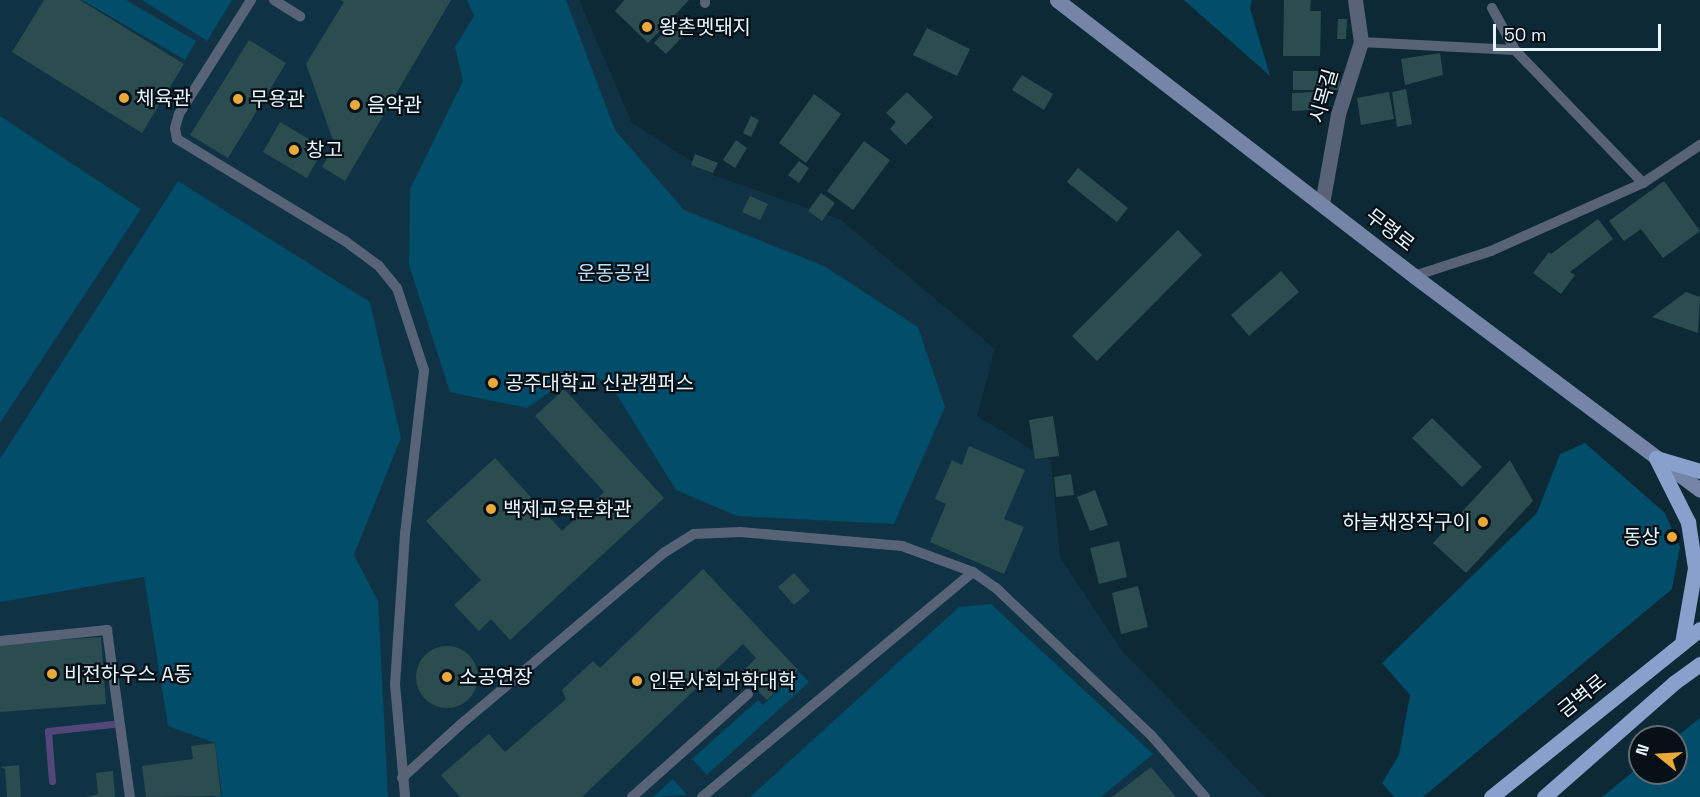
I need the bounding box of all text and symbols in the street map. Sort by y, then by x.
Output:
scale bar [1496,12,1664,50]
place label: 왕촌멧돼지 [659,15,751,39]
marker: 왕촌멧돼지 [640,20,654,34]
text: 50 m [1504,23,1546,46]
street label: 시목길 [1305,66,1343,126]
place label: 체육관 [136,86,191,110]
place label: 무용관 [250,87,305,111]
marker: 체육관 [117,91,131,105]
marker: 무용관 [231,92,245,106]
place label: 음악관 [367,93,422,117]
marker: 음악관 [348,98,362,112]
place label: 창고 [306,138,343,162]
marker: 창고 [287,143,301,157]
street label: 무령로 [1361,204,1419,256]
park label: 운동공원 [577,261,651,285]
place label: 공주대학교 신관캠퍼스 [505,371,694,395]
marker: 공주대학교 신관캠퍼스 [486,376,500,390]
place label: 백제교육문화관 [503,497,632,521]
marker: 백제교육문화관 [484,502,498,516]
place label: 하늘채장작구이 [1342,510,1471,534]
marker: 하늘채장작구이 [1476,515,1490,529]
place label: 동상 [1623,525,1660,549]
marker: 동상 [1665,530,1679,544]
place label: 비전하우스 A동 [64,662,192,686]
place label: 소공연장 [459,665,533,689]
marker: 비전하우스 A동 [45,667,59,681]
place label: 인문사회과학대학 [649,669,796,693]
street label: 금벽로 [1553,669,1611,723]
marker: 소공연장 [440,670,454,684]
marker: 인문사회과학대학 [630,674,644,688]
north arrow [1628,725,1688,785]
text: N [1631,742,1654,758]

